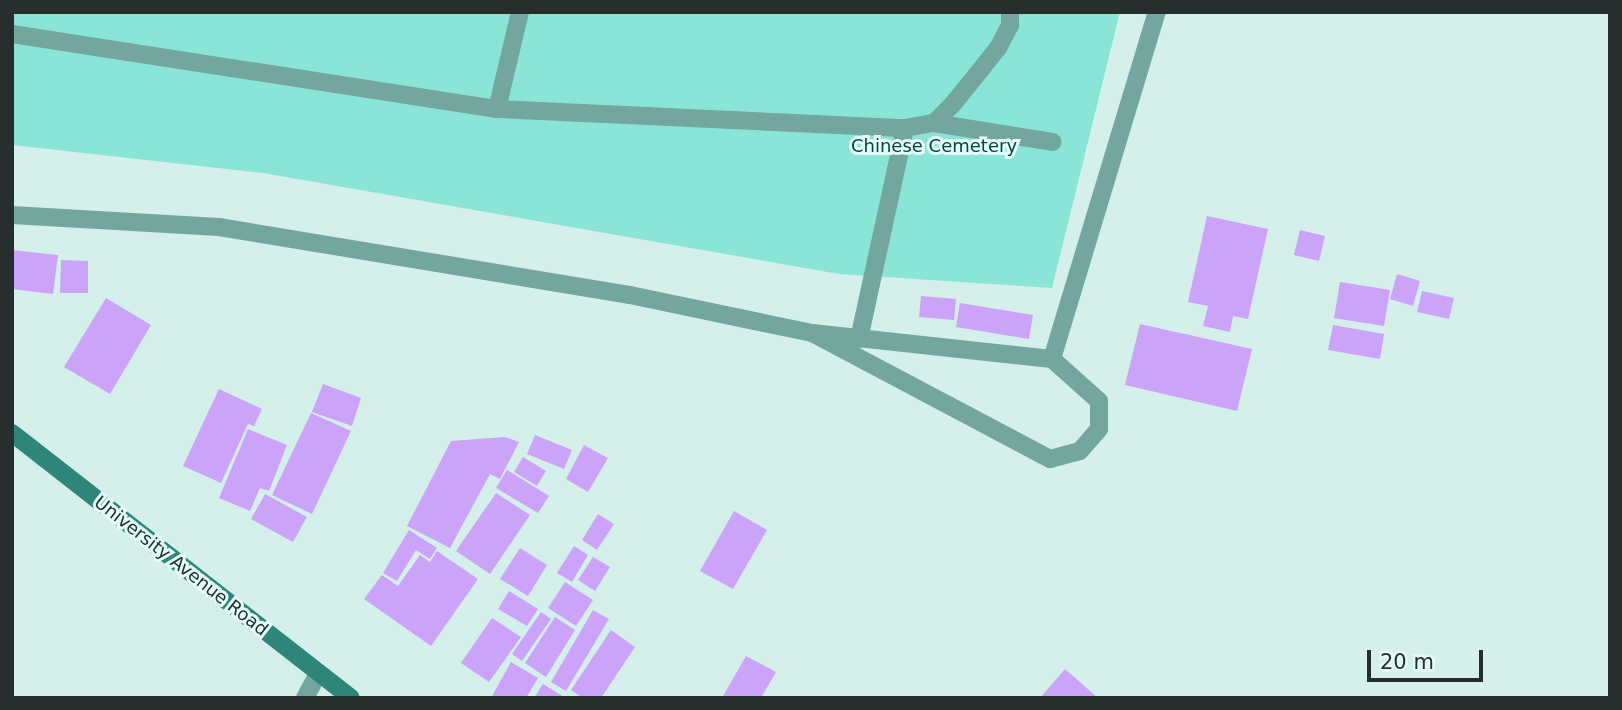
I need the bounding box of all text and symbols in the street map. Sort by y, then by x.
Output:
park label: Chinese Cemetery [851,135,1017,157]
street label: University Avenue Road [90,492,272,640]
scale bar [1370,636,1486,680]
text: 20 m [1380,650,1434,674]

